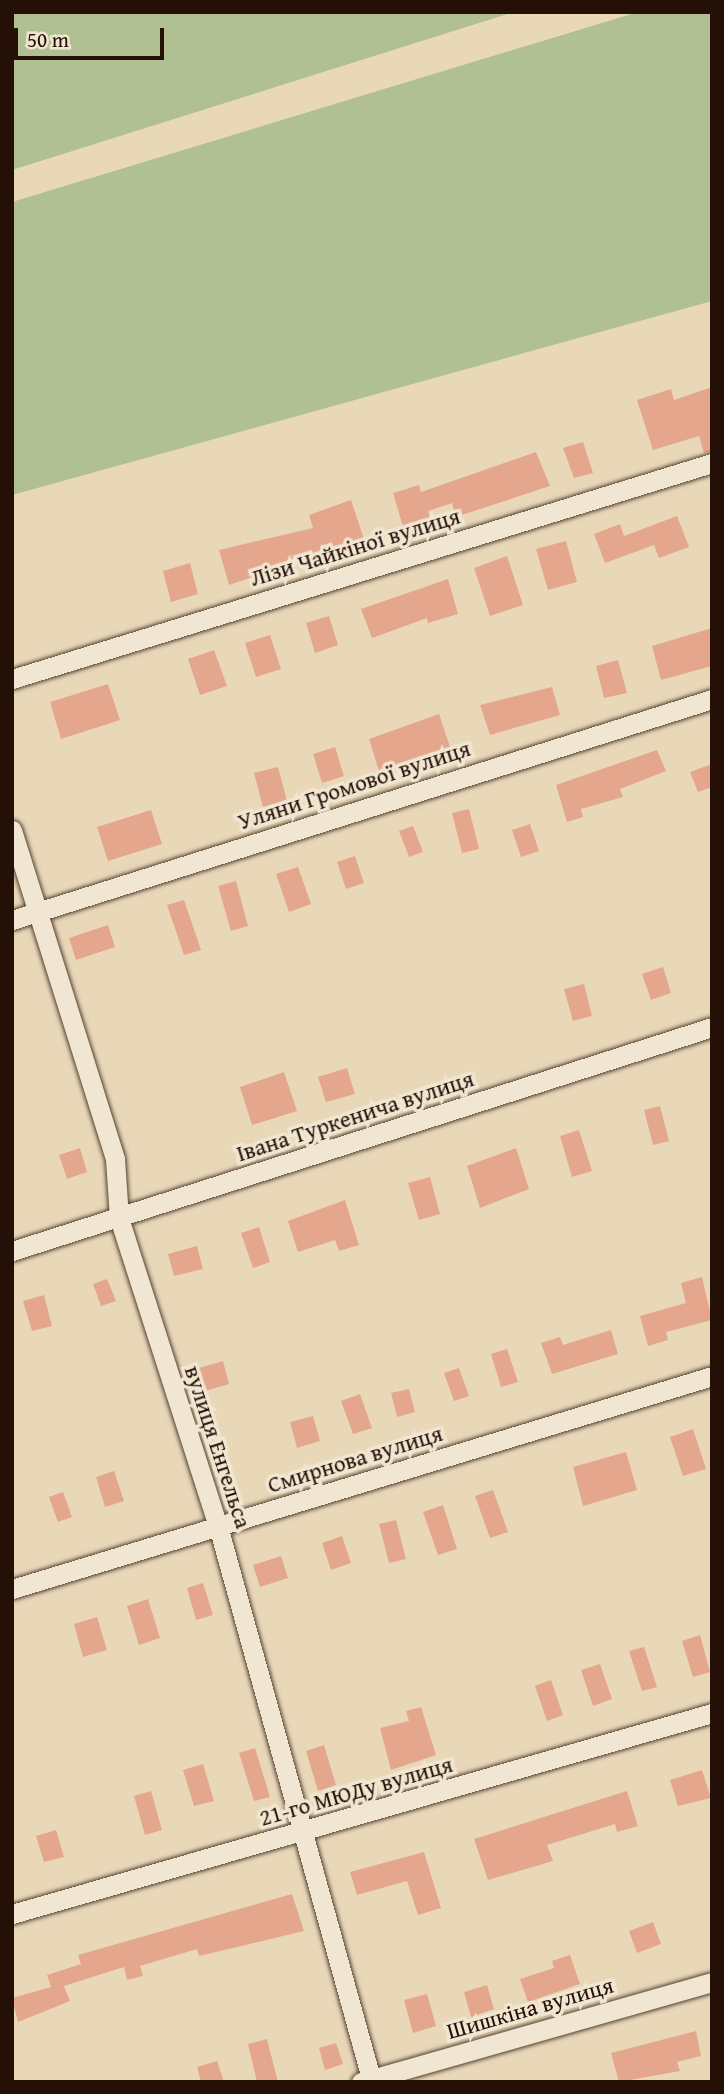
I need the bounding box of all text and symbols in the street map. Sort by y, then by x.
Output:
scale bar [18,14,168,58]
text: 50 m [27,24,69,55]
street label: Лізи Чайкіної вулиця [247,502,463,592]
street label: Уляни Громової вулиця [234,734,474,836]
street label: Івана Туркенича вулиця [233,1065,477,1167]
street label: вулиця Енгельса [179,1362,257,1532]
street label: Смирнова вулиця [264,1419,446,1499]
street label: 21-го МЮДу вулиця [256,1750,456,1832]
street label: Шишкіна вулиця [443,1971,617,2045]

